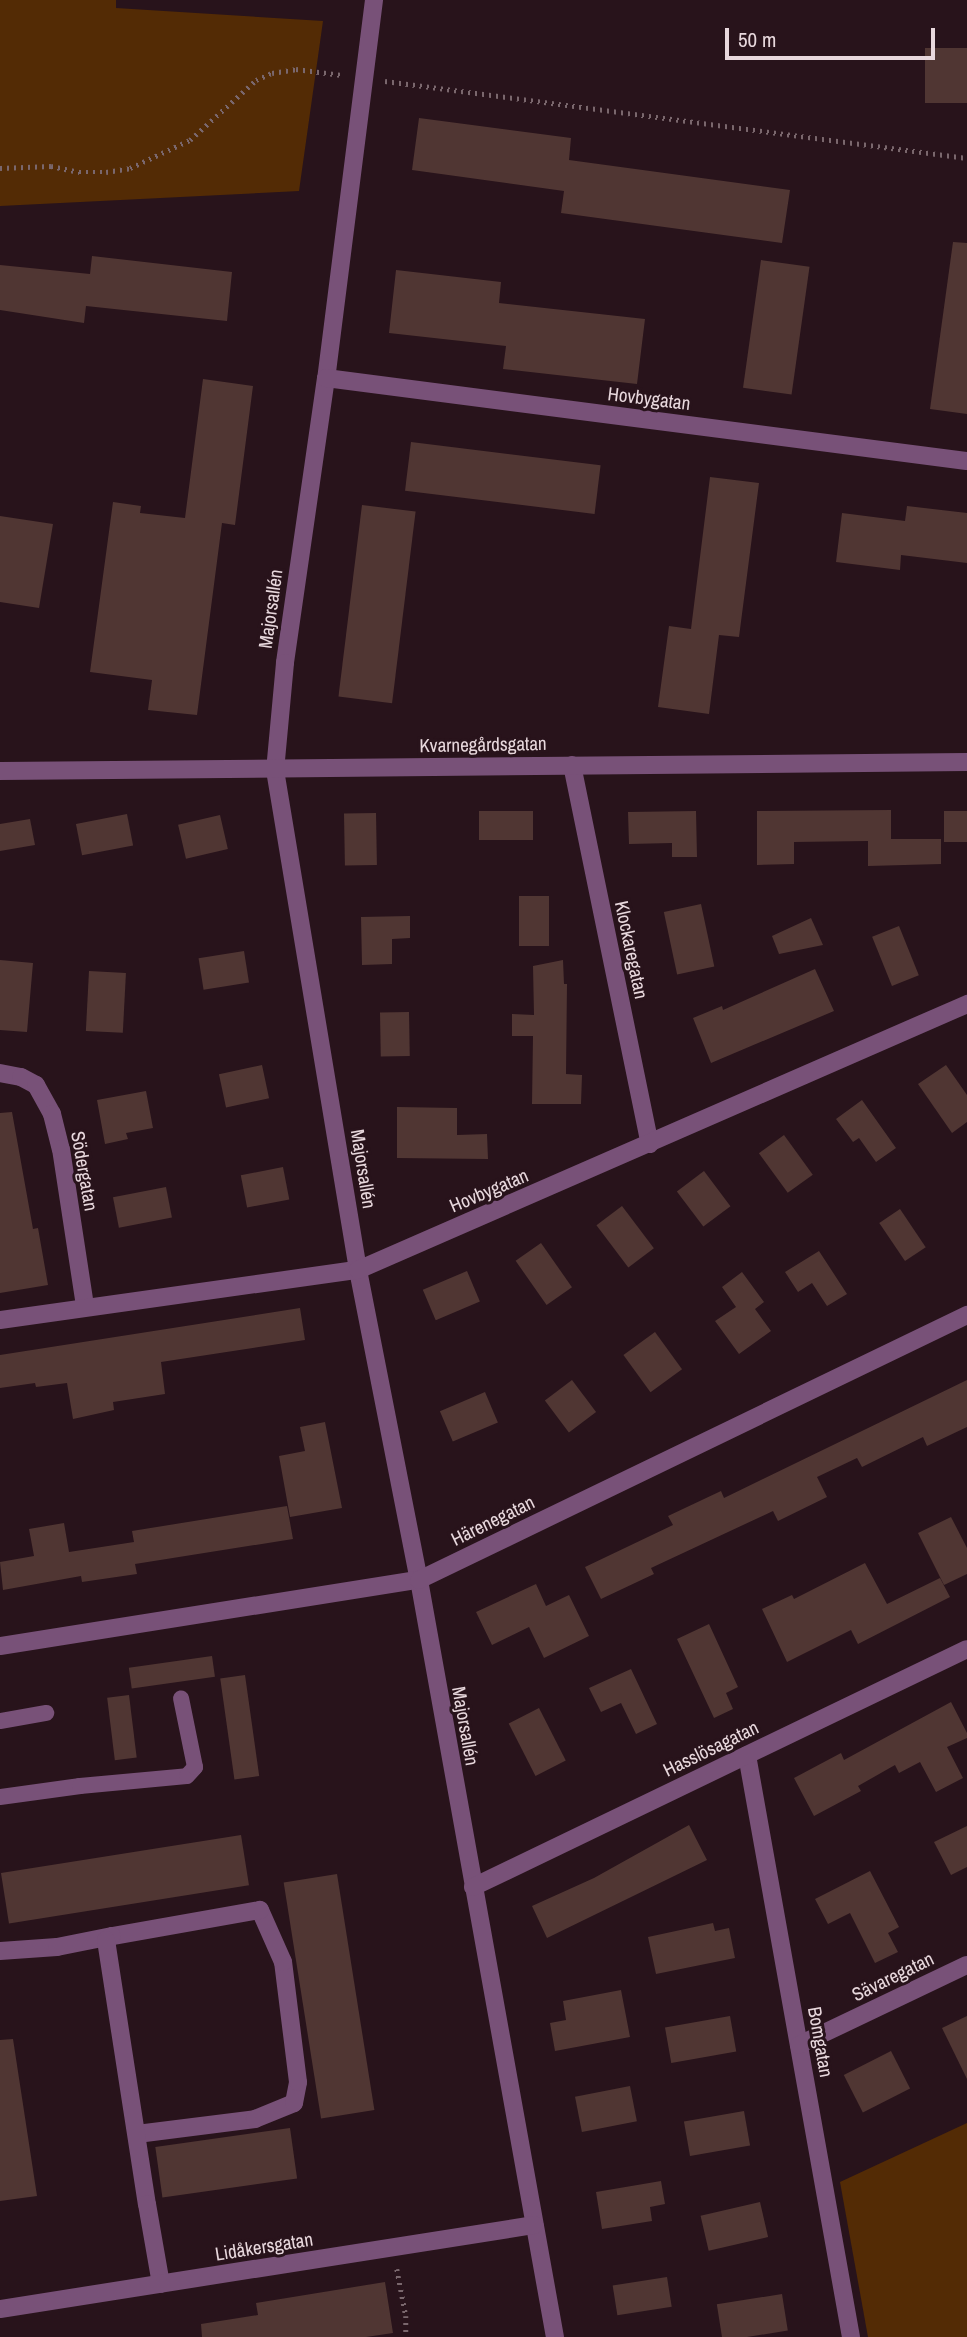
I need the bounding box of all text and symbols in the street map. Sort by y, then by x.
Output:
scale bar [729,14,939,58]
text: 50 m [738,25,776,54]
street label: Hovbygatan [606,383,692,415]
street label: Majorsallén [254,568,288,650]
street label: Kvarnegårdsgatan [419,732,547,758]
street label: Klockaregatan [609,899,653,1001]
street label: Majorsallén [346,1128,380,1210]
street label: Södergatan [66,1129,102,1213]
street label: Hovbygatan [446,1164,532,1218]
street label: Härenegatan [448,1491,538,1551]
street label: Majorsallén [447,1685,483,1767]
street label: Hasslösagatan [660,1716,762,1782]
street label: Sävaregatan [848,1947,938,2007]
street label: Bomgatan [803,2005,837,2079]
street label: Lidåkersgatan [213,2228,315,2266]

